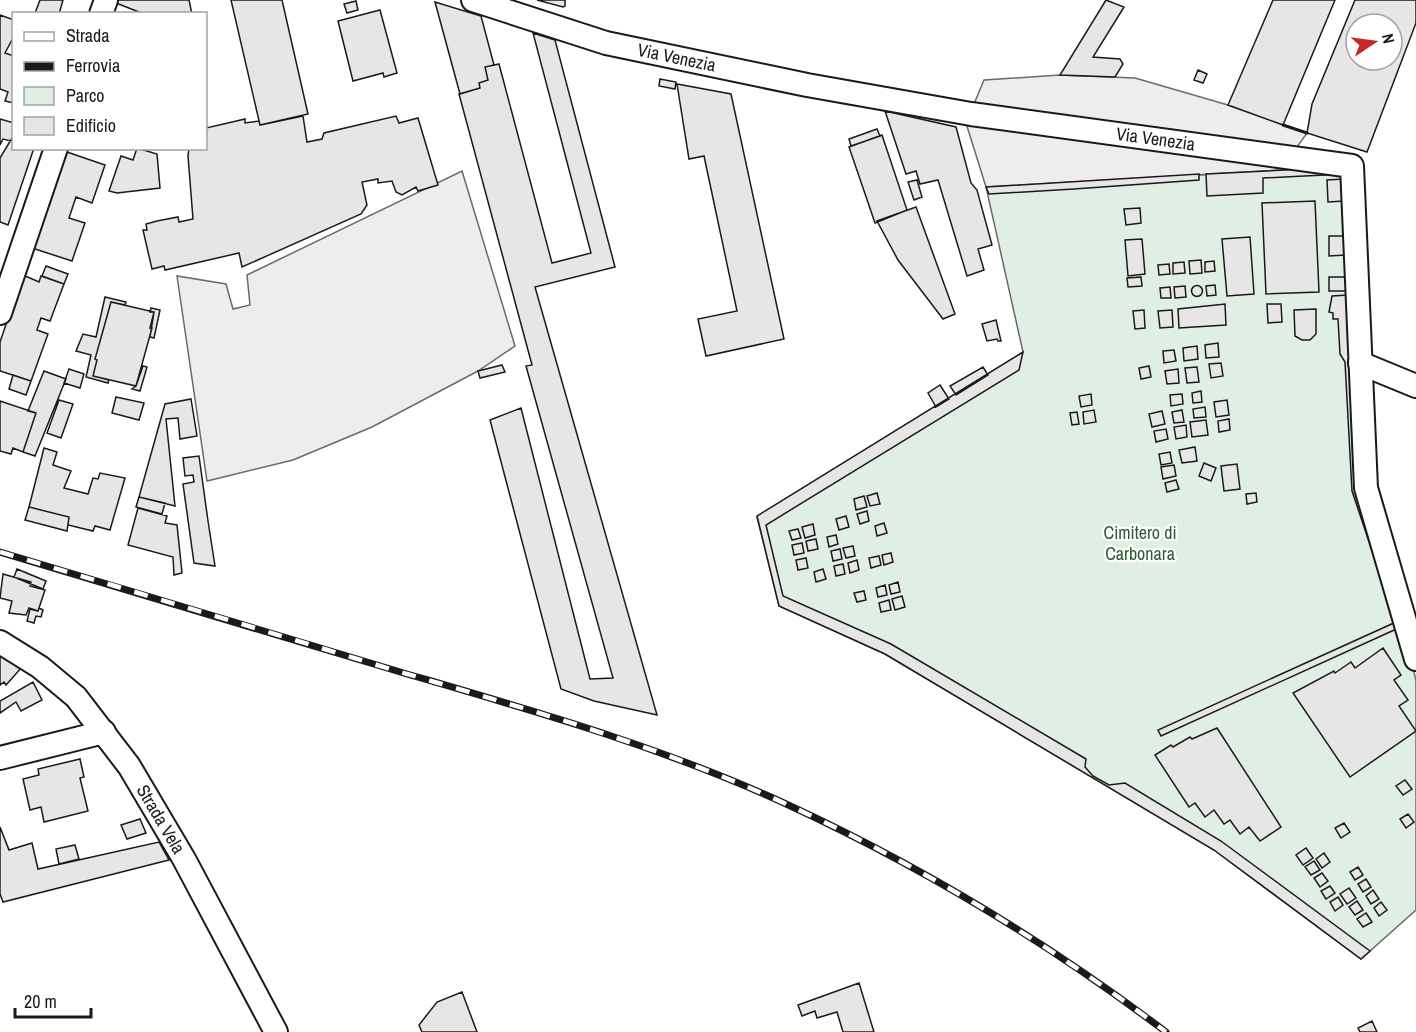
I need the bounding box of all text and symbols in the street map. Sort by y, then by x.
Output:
legend [12,12,207,150]
north arrow [1344,12,1404,72]
text: Strada [66,23,110,48]
text: N [1377,32,1400,46]
street label: Via Venezia [635,37,718,78]
text: Ferrovia [66,53,120,78]
text: Parco [66,83,105,108]
text: Edificio [66,113,116,138]
street label: Via Venezia [1115,121,1197,156]
park label: Cimitero di Carbonara [1103,520,1177,566]
street label: Strada Vela [131,780,191,858]
scale bar [15,981,92,1019]
text: 20 m [24,989,57,1014]

